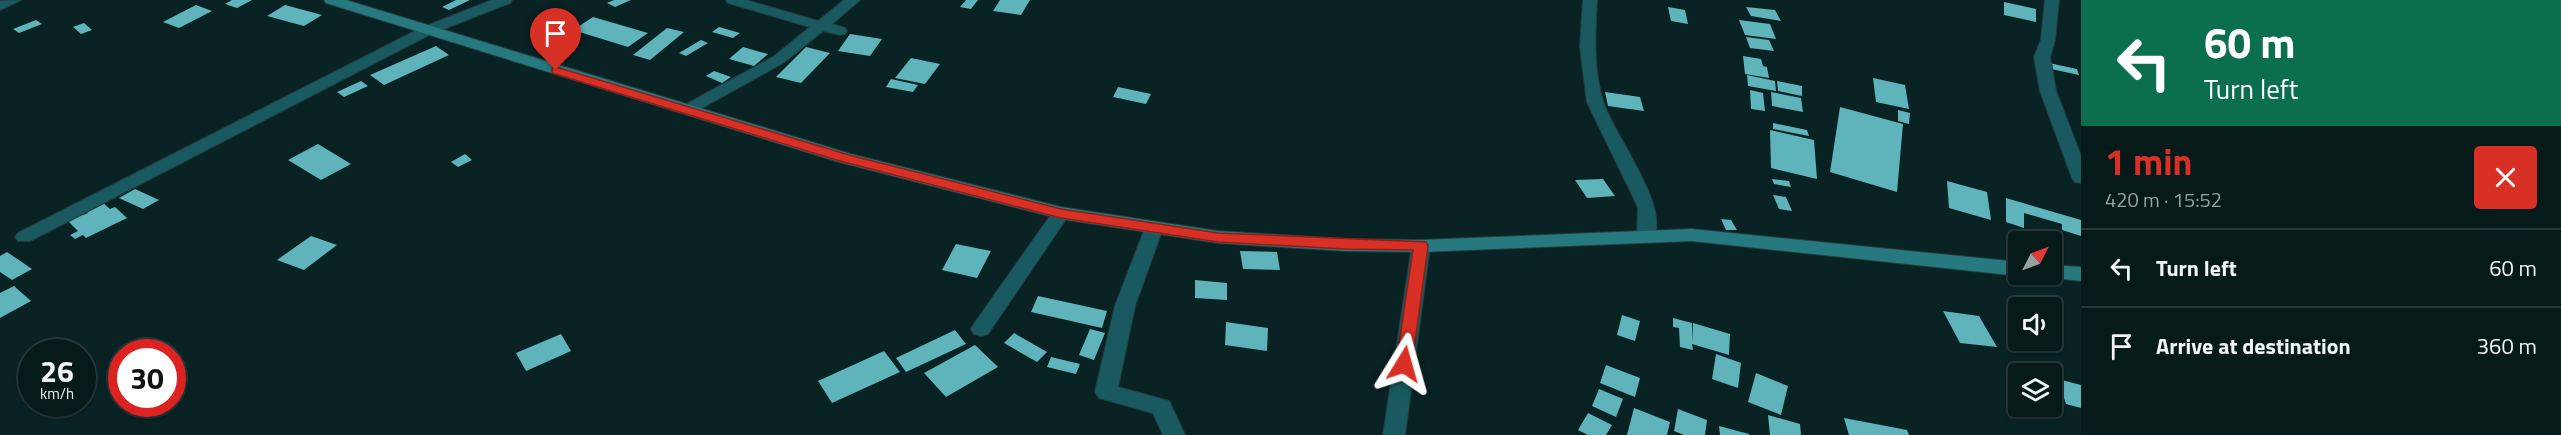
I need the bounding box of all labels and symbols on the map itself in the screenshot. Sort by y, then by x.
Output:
pin [530,8,581,70]
north arrow [2008,231,2062,285]
position arrow [1372,332,1436,396]
speed limit sign: 30 [108,339,186,417]

